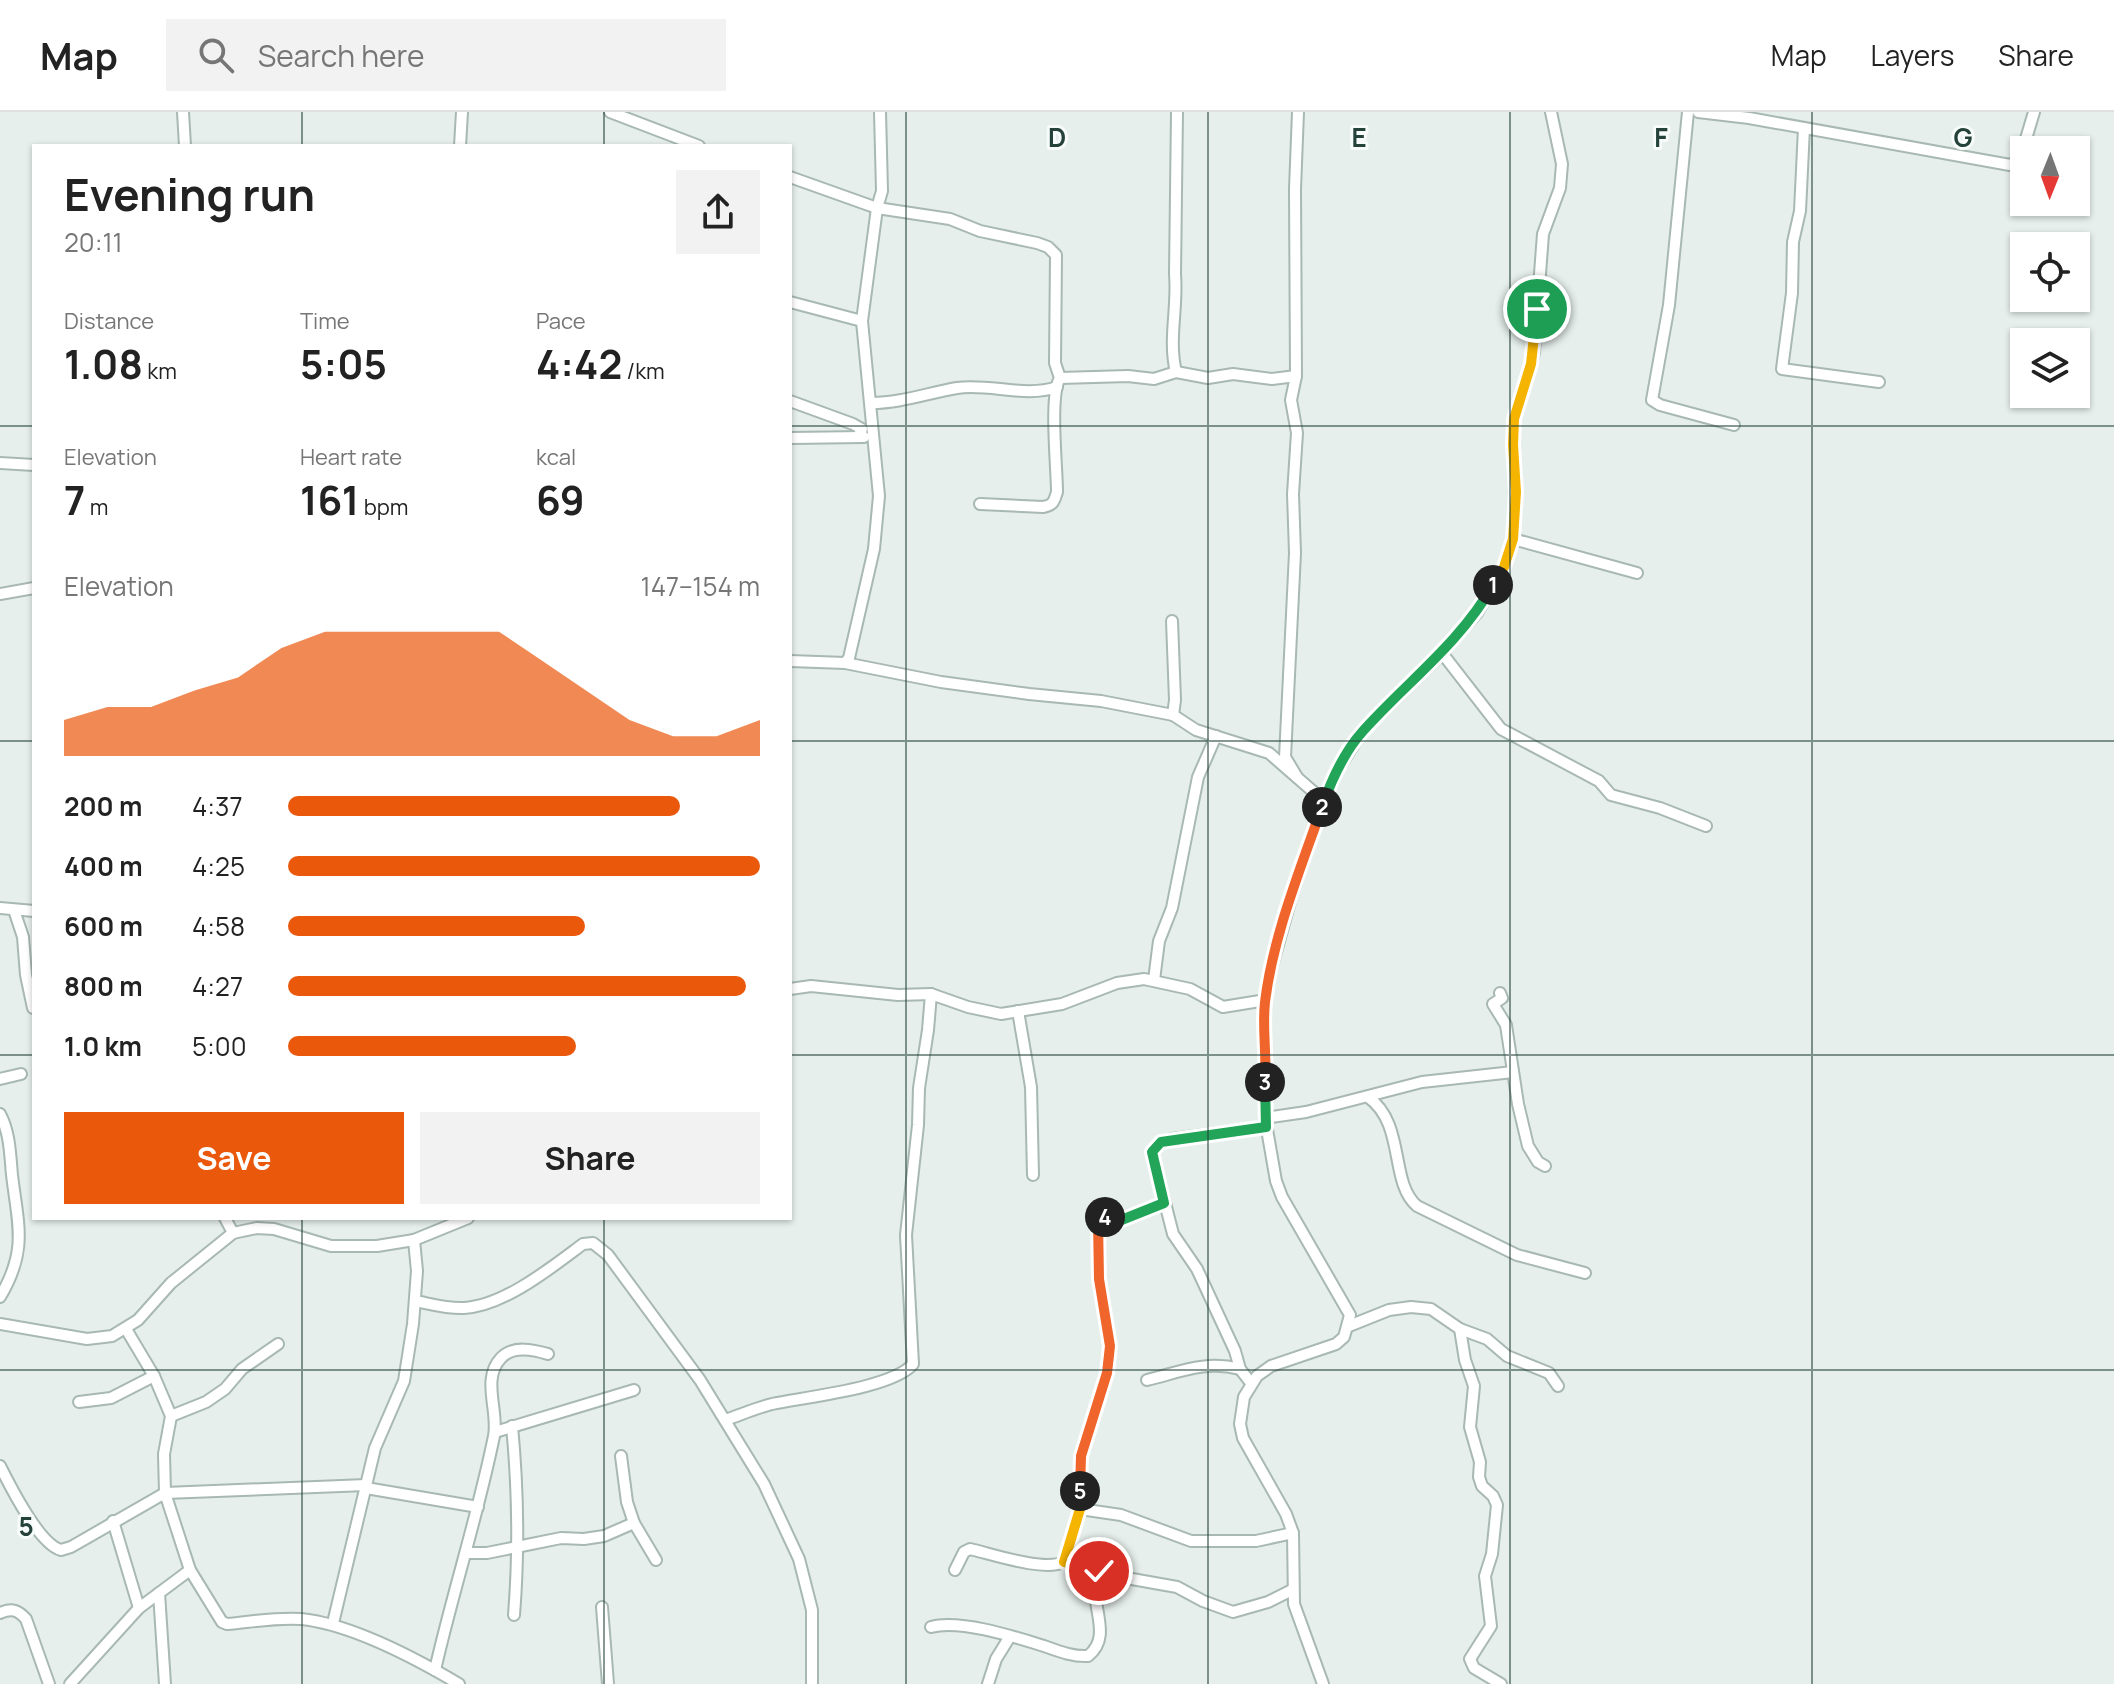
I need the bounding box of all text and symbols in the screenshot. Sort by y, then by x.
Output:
search box [166,19,726,91]
text: Map [40,29,118,81]
icon: search [194,33,238,77]
text: Search here [258,35,425,76]
text: Map [1771,36,1827,74]
text: Layers [1871,36,1954,74]
text: Share [1998,36,2074,74]
text: D [1048,119,1066,155]
text: E [1351,119,1367,155]
text: F [1654,119,1668,155]
text: G [1953,119,1973,155]
north arrow [2010,136,2090,216]
map controls [2010,136,2090,408]
text: Evening run [64,164,315,224]
button: share [676,170,760,254]
text: 20:11 [64,224,123,260]
button: locate [2010,232,2090,312]
pin [1503,275,1571,343]
icon: arrive [1515,287,1559,331]
text: Distance [64,306,154,336]
text: Time [300,306,350,336]
text: Pace [536,306,586,336]
button: layers [2010,328,2090,408]
text: 1.08 [64,336,143,391]
text: 5:05 [300,336,387,391]
text: 4:42 [536,336,622,391]
text: km [143,356,177,386]
text: /km [622,356,665,386]
text: Elevation [64,442,157,472]
text: Heart rate [300,442,402,472]
text: kcal [536,442,576,472]
text: 7 [64,472,85,527]
text: 161 [300,472,359,527]
text: 69 [536,472,585,527]
text: m [85,492,108,522]
text: bpm [359,492,408,522]
pin: 1 [1473,565,1513,605]
text: Elevation [64,568,174,604]
text: 147–154 m [641,568,760,604]
text: 1 [1488,570,1498,600]
pin: 2 [1302,787,1342,827]
text: 200 m [64,788,142,824]
text: 4:37 [192,788,243,824]
text: 2 [1315,792,1329,822]
text: 400 m [64,848,143,884]
text: 4:25 [192,848,245,884]
text: 600 m [64,908,143,944]
text: 4:58 [192,908,245,944]
text: 800 m [64,968,143,1004]
text: 4:27 [192,968,243,1004]
text: 1.0 km [64,1028,142,1064]
text: 5:00 [192,1028,247,1064]
pin: 3 [1245,1062,1285,1102]
text: 3 [1259,1067,1271,1097]
button: Save [64,1112,404,1204]
button: Share [420,1112,760,1204]
pin: 4 [1085,1197,1125,1237]
text: 4 [1098,1202,1112,1232]
pin: 5 [1060,1471,1100,1511]
text: 5 [1074,1476,1086,1506]
text: 5 [18,1508,34,1544]
pin [1065,1537,1133,1605]
icon: check [1077,1549,1121,1593]

